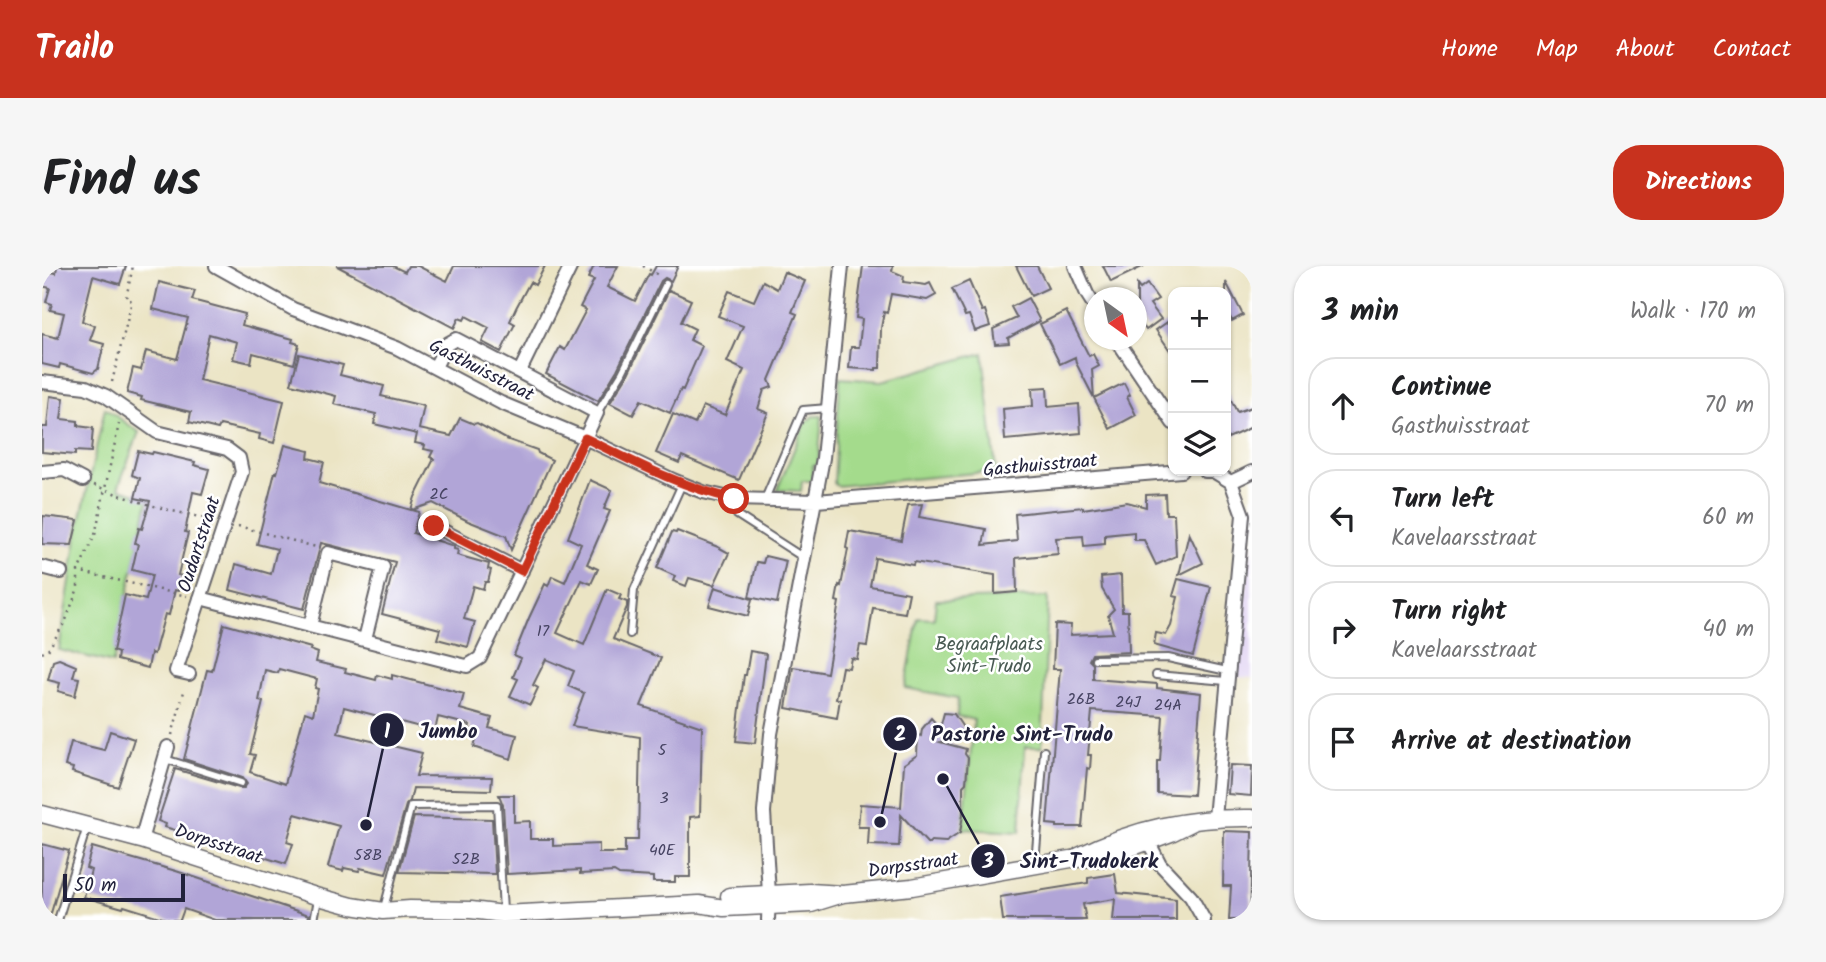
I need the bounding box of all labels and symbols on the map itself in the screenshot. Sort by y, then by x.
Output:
north arrow [1084,287,1147,350]
street label: Gasthuisstraat [423,331,540,411]
street label: Gasthuisstraat [982,446,1099,486]
house number: 2C [430,482,448,507]
route start [718,483,749,514]
street label: Oudartstraat [170,492,230,597]
route end [418,510,449,541]
house number: 17 [537,619,550,644]
park label: Begraafplaats Sint-Trudo [935,630,1043,682]
house number: 26B [1067,687,1095,712]
house number: 24J [1115,690,1141,715]
house number: 24A [1154,693,1182,718]
callout: Jumbo [369,709,491,751]
callout: Pastorie Sint-Trudo [882,713,1127,755]
text: 1 [384,716,391,749]
text: Jumbo [418,716,478,749]
text: 2 [894,719,906,752]
text: Pastorie Sint-Trudo [931,719,1113,752]
house number: 5 [658,738,668,763]
house number: 3 [659,786,669,811]
street label: Dorpsstraat [170,817,267,873]
house number: 40E [649,838,676,863]
callout: Sint-Trudokerk [971,840,1172,882]
house number: 58B [354,843,382,868]
street label: Dorpsstraat [866,845,961,887]
text: 3 [981,846,994,879]
text: Sint-Trudokerk [1020,846,1159,879]
house number: 52B [452,847,480,872]
scale bar [63,871,186,903]

